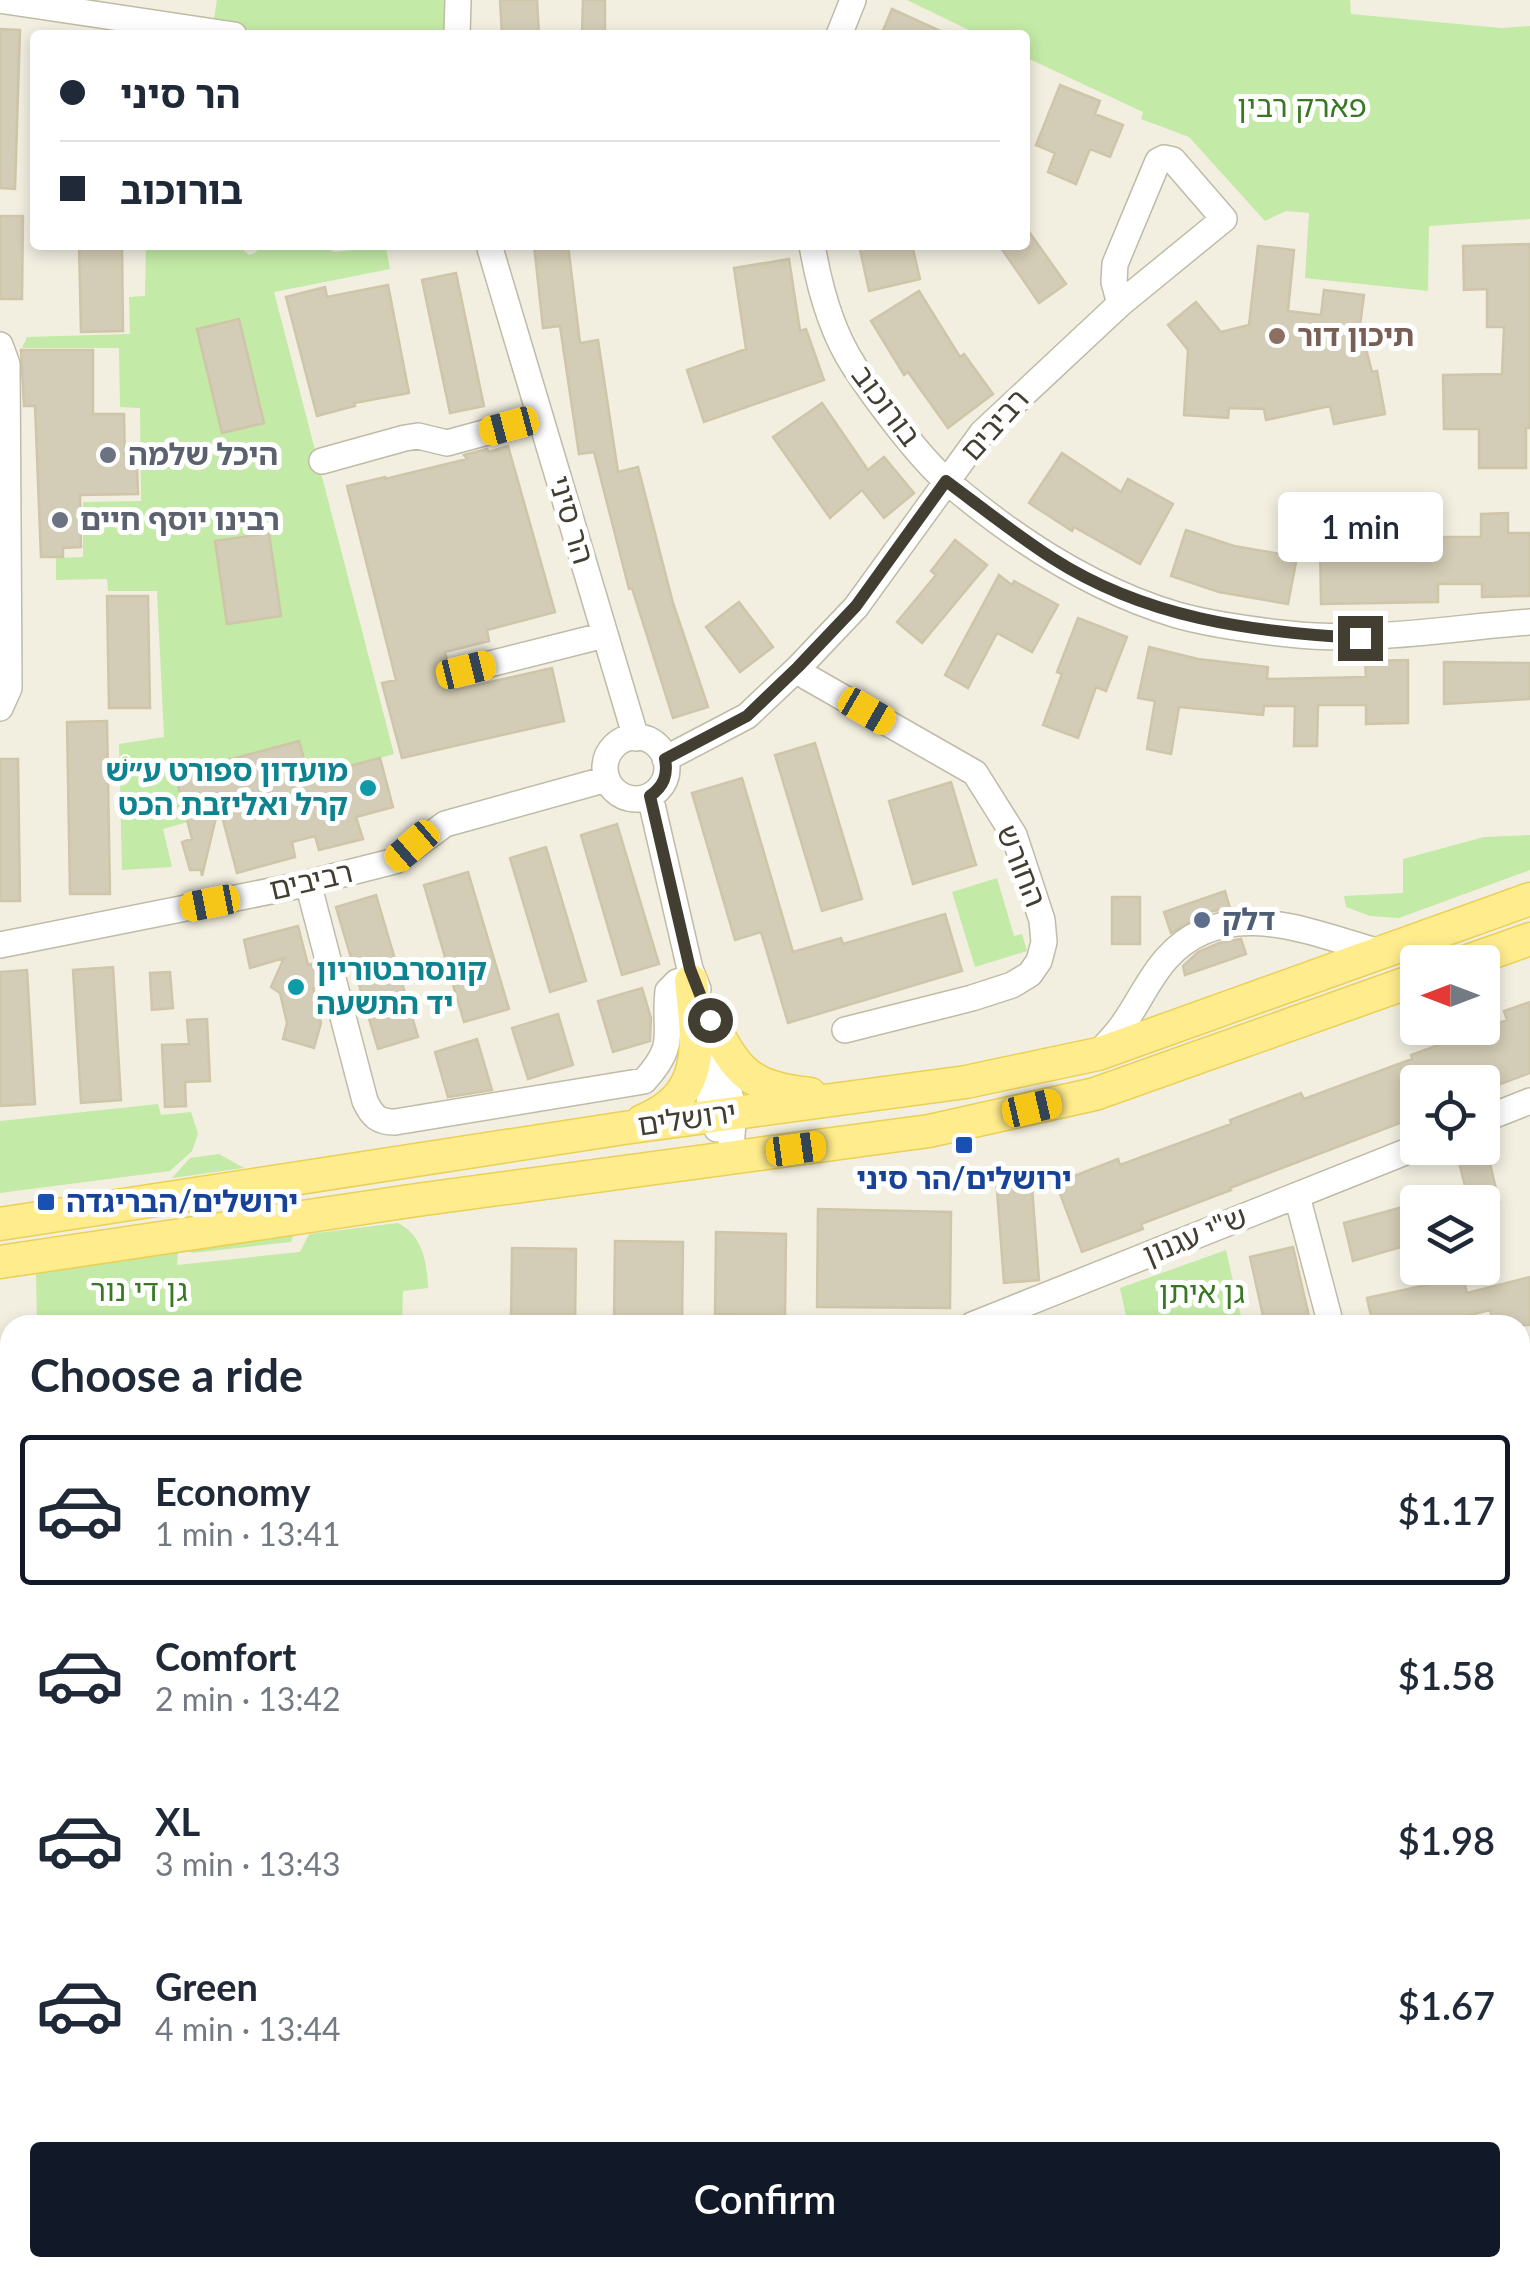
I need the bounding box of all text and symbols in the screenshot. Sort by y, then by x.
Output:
text: הר סיני [120,70,241,116]
park label: פארק רבין [1237,87,1367,123]
text: בורוכוב [120,166,243,212]
place label: תיכון דור [1297,316,1414,352]
marker: תיכון דור [1266,325,1288,347]
street label: בורוכוב [846,357,930,452]
street label: רביבים [952,380,1035,467]
car [476,404,542,448]
place label: היכל שלמה [128,435,278,471]
marker: היכל שלמה [97,444,119,466]
street label: הר סיני [543,471,603,568]
callout: 1 min [1278,493,1442,563]
place label: רבינו יוסף חיים [80,500,280,536]
text: 1 min [1321,507,1400,546]
marker: רבינו יוסף חיים [49,509,71,531]
route end [1338,616,1383,661]
car [433,648,499,692]
car [834,683,900,739]
place label: מועדון ספורט ע״שׁ קרל ואליזבת הכט [106,751,348,821]
marker: מועדון ספורט ע״שׁ קרל ואליזבת הכט [357,777,379,799]
car [380,815,444,877]
street label: החורש [990,819,1055,911]
street label: רביבים [265,852,356,906]
car [178,883,242,923]
place label: דלק [1222,900,1275,936]
marker: דלק [1191,909,1213,931]
north arrow [1400,945,1500,1045]
map controls [1400,945,1500,1285]
place label: קונסרבטוריון יד התשעה [316,950,487,1020]
marker: קונסרבטוריון יד התשעה [285,976,307,998]
route start [688,998,733,1043]
button: locate [1400,1065,1500,1165]
car [999,1087,1065,1129]
street label: ירושלים [635,1092,738,1142]
car [764,1130,828,1168]
marker: ירושלים/הר סיני [953,1134,975,1156]
place label: ירושלים/הר סיני [856,1159,1072,1195]
place label: ירושלים/הבריגדה [66,1182,298,1218]
button: layers [1400,1185,1500,1285]
marker: ירושלים/הבריגדה [35,1191,57,1213]
street label: ש"י עגנון [1137,1197,1251,1271]
park label: גן די נור [90,1271,188,1307]
park label: גן איתן [1159,1273,1245,1309]
text: Choose a ride [30,1348,303,1402]
icon: car [35,1465,125,1555]
text: Economy [155,1468,310,1514]
text: $1.17 [1398,1487,1495,1533]
text: 1 min · 13:41 [155,1514,341,1553]
icon: car [35,1630,125,1720]
text: Comfort [155,1633,296,1679]
text: $1.58 [1398,1652,1495,1698]
text: 2 min · 13:42 [155,1679,341,1718]
icon: car [35,1795,125,1885]
text: XL [155,1798,200,1844]
text: $1.98 [1398,1817,1495,1863]
text: 3 min · 13:43 [155,1844,341,1883]
icon: car [35,1960,125,2050]
text: Green [155,1963,258,2009]
text: $1.67 [1398,1982,1495,2028]
text: 4 min · 13:44 [155,2009,341,2048]
button: Confirm [30,2142,1500,2257]

